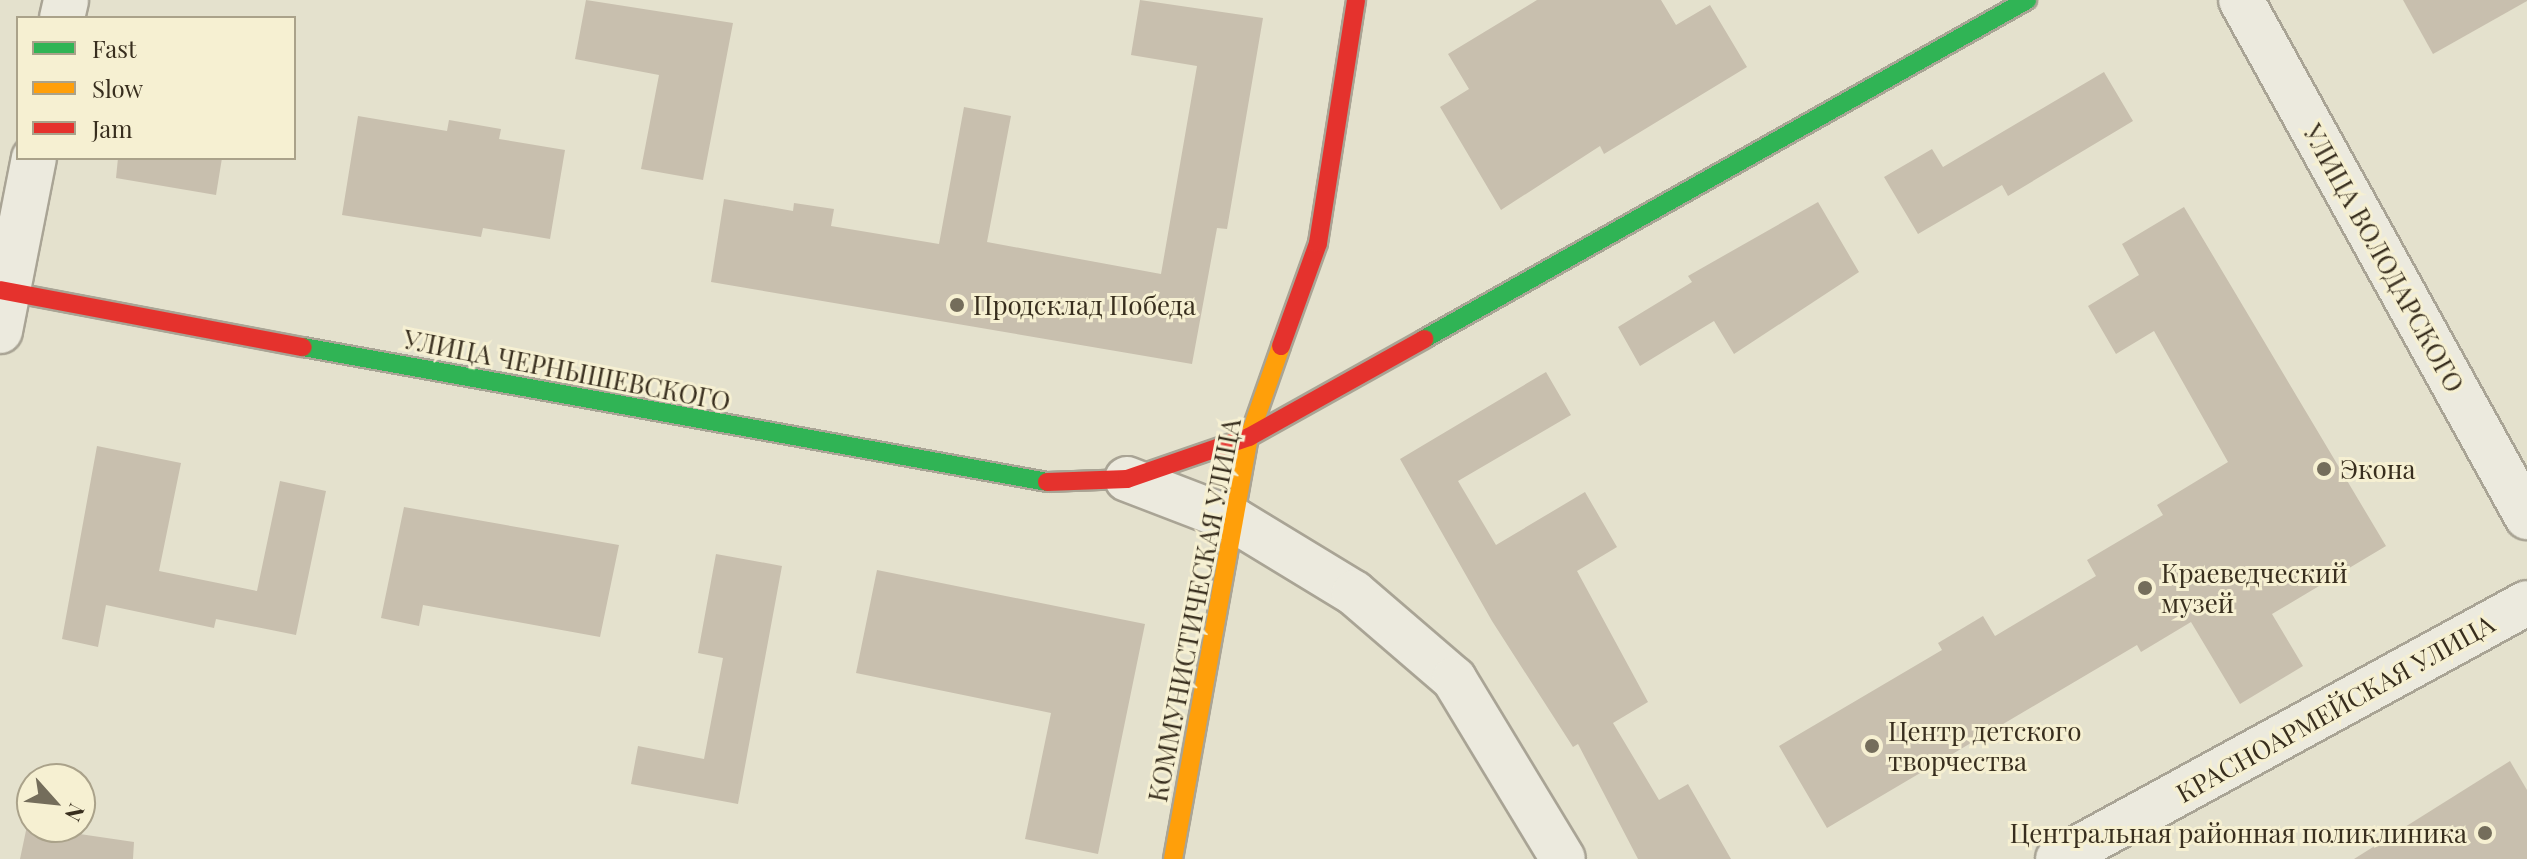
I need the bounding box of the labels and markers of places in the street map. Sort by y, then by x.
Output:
place label: Продсклад Победа [973,289,1196,321]
marker: Продсклад Победа [948,296,966,314]
place label: Экона [2340,453,2416,485]
marker: Экона [2315,460,2333,478]
place label: Краеведческий музей [2161,557,2348,618]
marker: Краеведческий музей [2136,579,2154,597]
place label: Центр детского творчества [1888,715,2081,776]
marker: Центр детского творчества [1863,737,1881,755]
place label: Центральная районная поликлиника [2010,817,2467,849]
marker: Центральная районная поликлиника [2474,822,2496,844]

